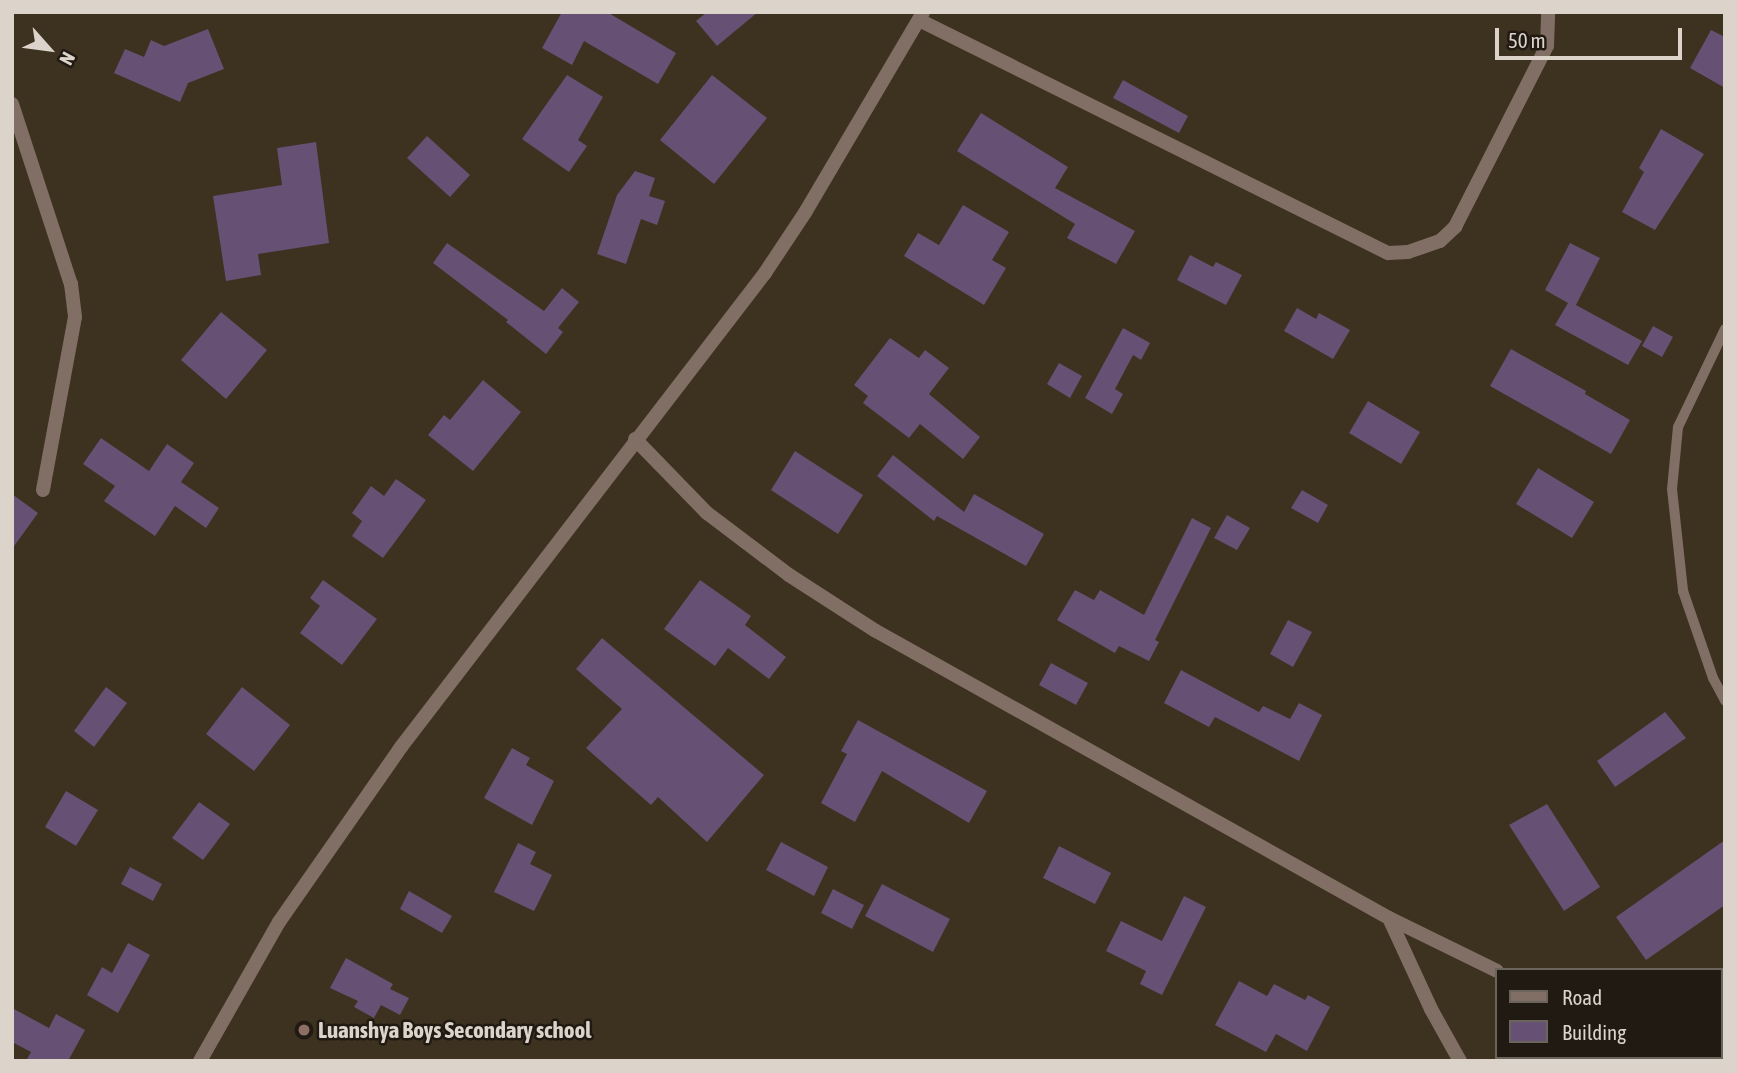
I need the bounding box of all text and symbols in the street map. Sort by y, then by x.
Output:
north arrow [14,14,84,84]
scale bar [1499,14,1686,58]
text: 50 m [1508,28,1546,52]
text: N [55,49,80,69]
legend [1496,968,1723,1059]
text: Road [1562,985,1602,1009]
place label: Luanshya Boys Secondary school [318,1016,591,1044]
text: Building [1562,1020,1626,1044]
marker: Luanshya Boys Secondary school [296,1022,312,1038]

